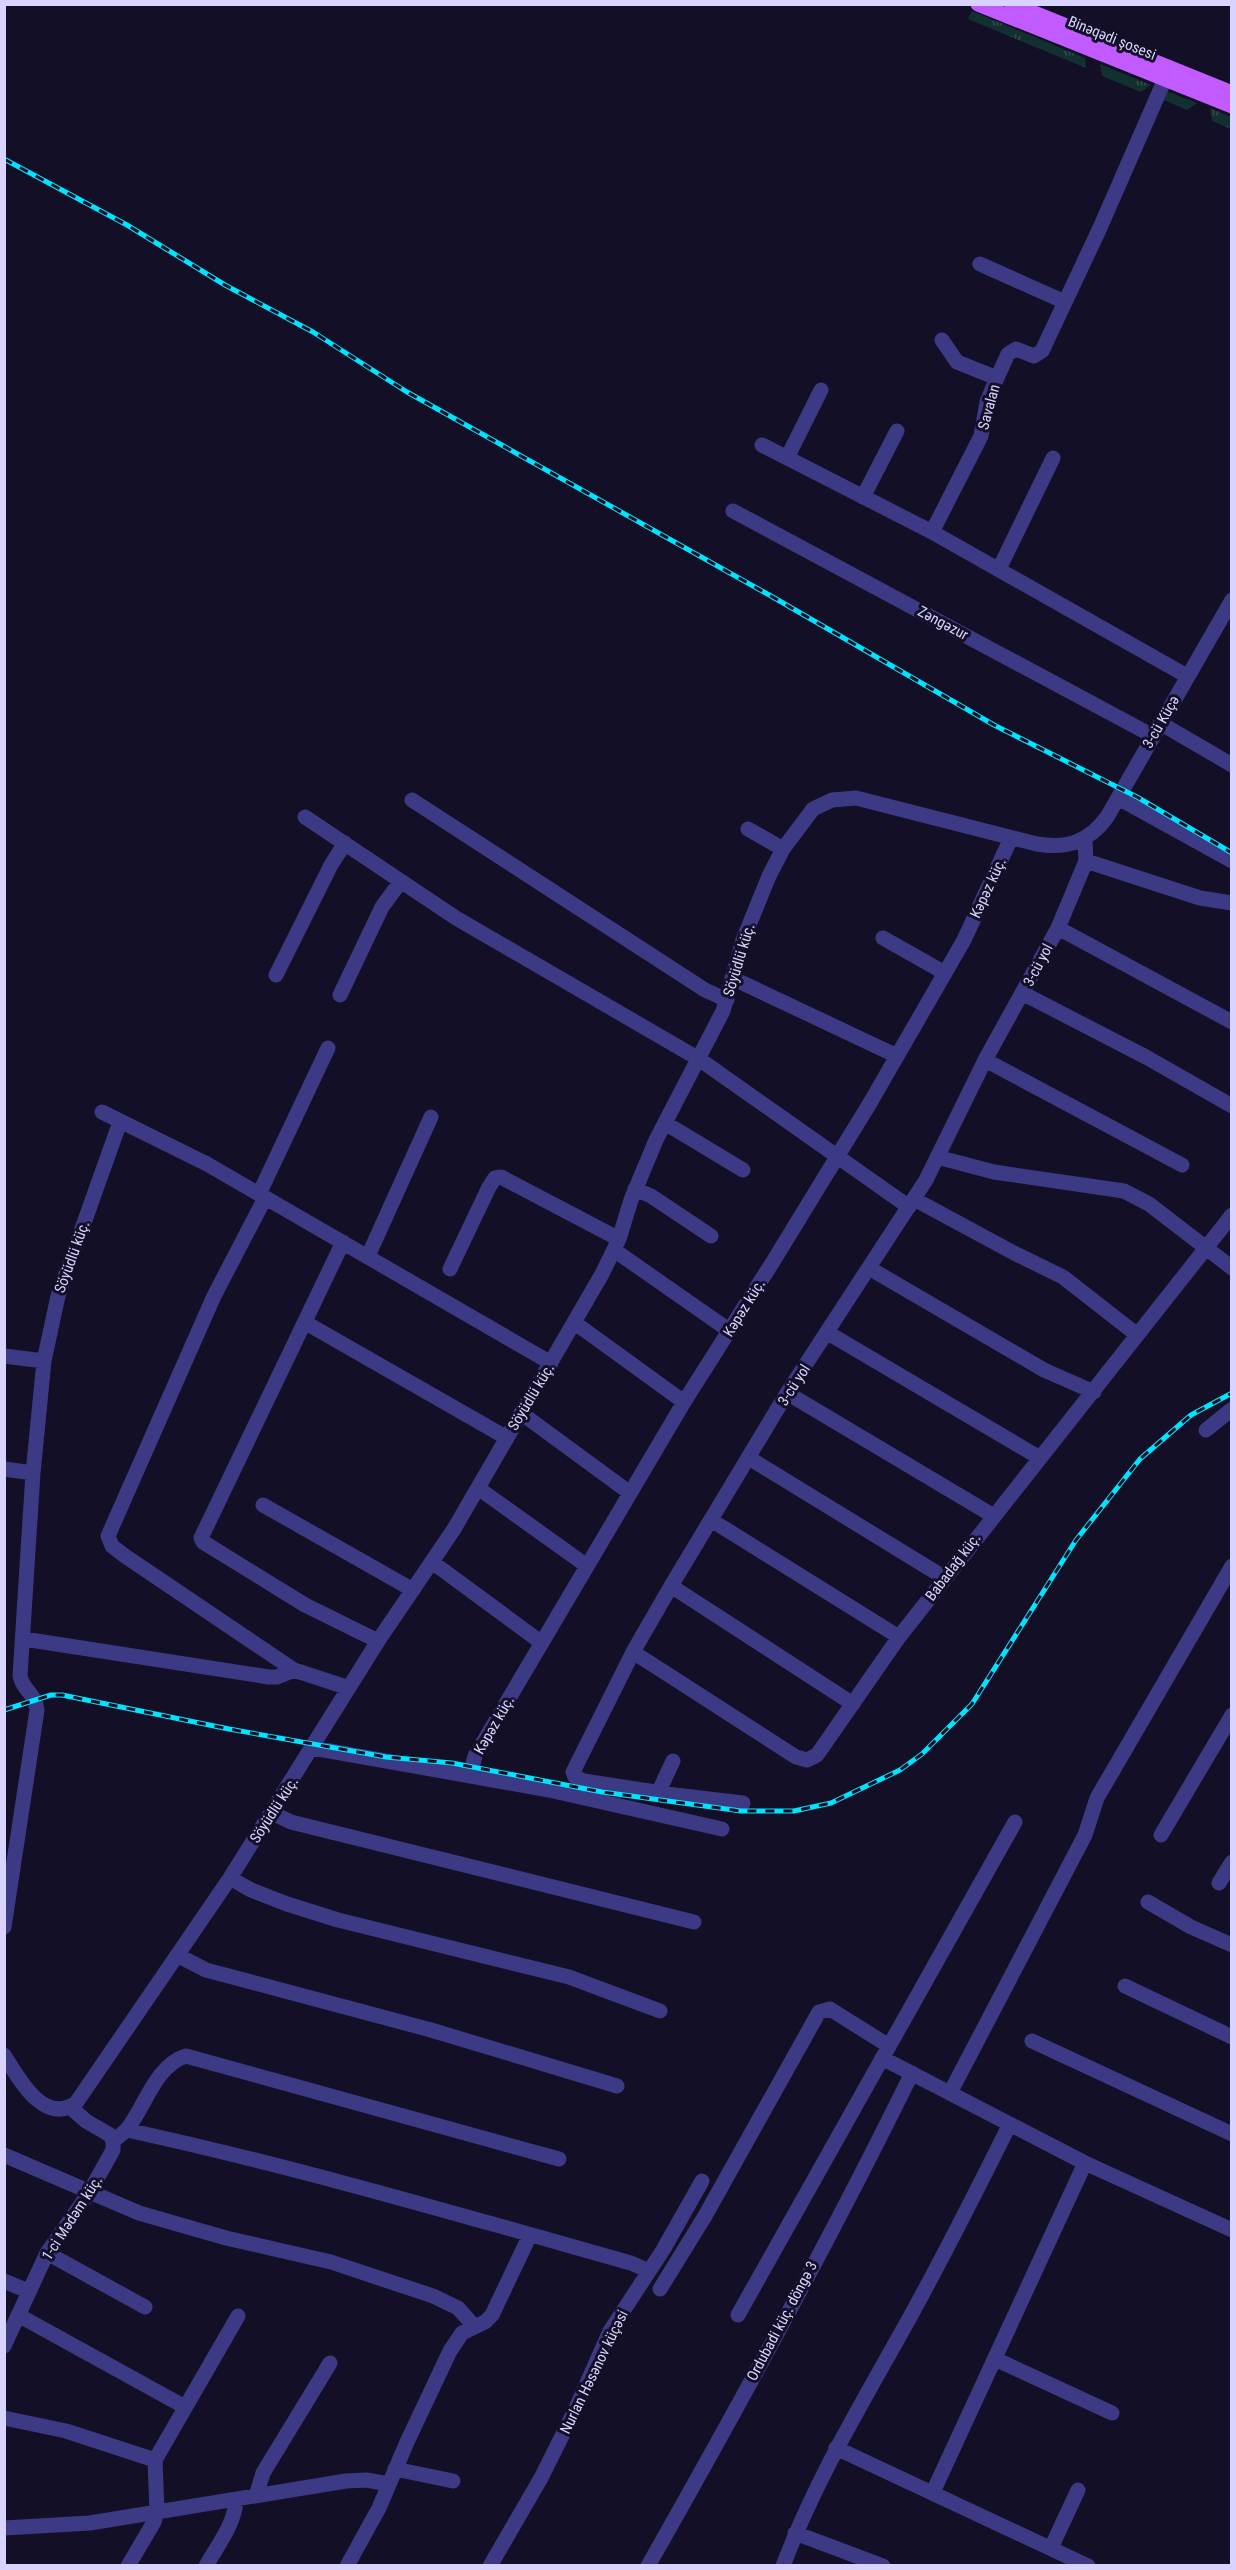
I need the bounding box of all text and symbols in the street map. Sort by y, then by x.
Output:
street label: Binəqədi şosesi [1065,12,1159,64]
street label: Savalan [974,382,1004,432]
street label: Zəngəzur [915,602,972,644]
street label: 3-cü Küçə [1139,692,1183,752]
street label: Kəpəz küç. [966,855,1010,921]
street label: Söyüdlü küç. [719,921,759,999]
street label: 3-cü yol [1019,941,1057,989]
street label: Söyüdlü küç. [51,1219,93,1295]
street label: Kəpəz küç. [719,1276,769,1340]
street label: Söyüdlü küç. [504,1360,558,1434]
street label: 3-cü yol [774,1361,814,1409]
street label: Babadağ küç. [922,1530,984,1604]
street label: Kəpəz küç. [470,1693,518,1757]
street label: Söyüdlü küç. [246,1774,302,1846]
street label: 1-ci Mədəm küç. [38,2172,106,2264]
street label: Ordubadi küç. döngə 3 [743,2258,821,2384]
street label: Nurlan Həsənov küçəsi [556,2307,632,2437]

